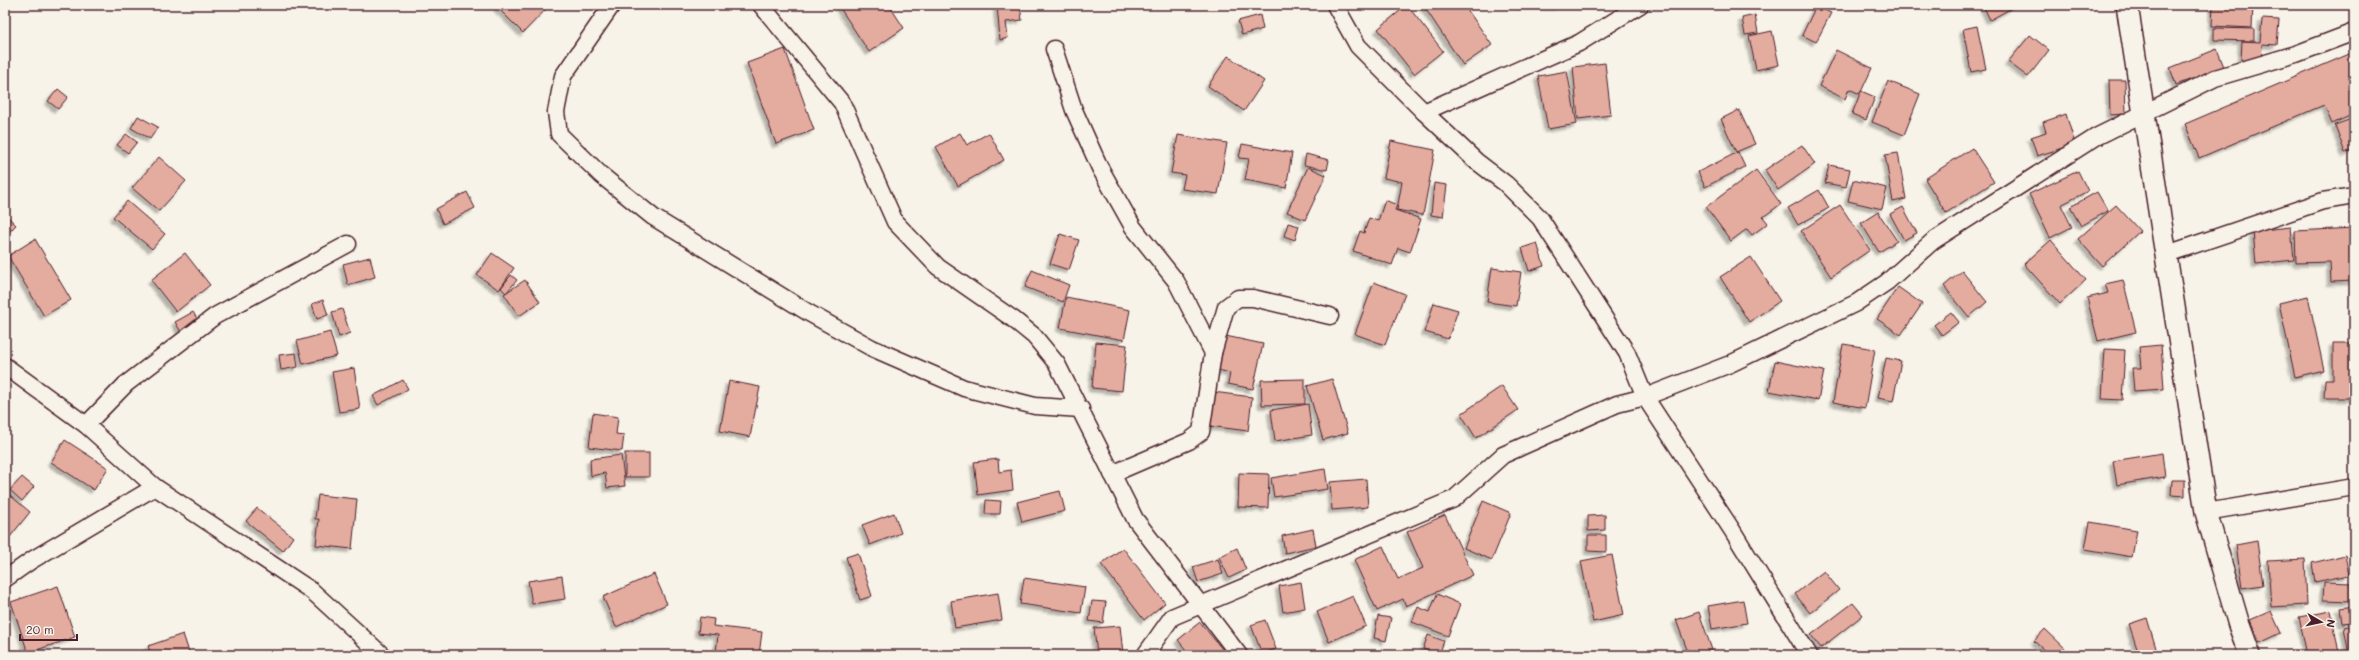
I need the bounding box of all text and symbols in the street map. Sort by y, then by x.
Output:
north arrow [2301,602,2341,642]
scale bar [20,616,77,642]
text: N [2323,618,2339,629]
text: 20 m [26,621,54,637]

